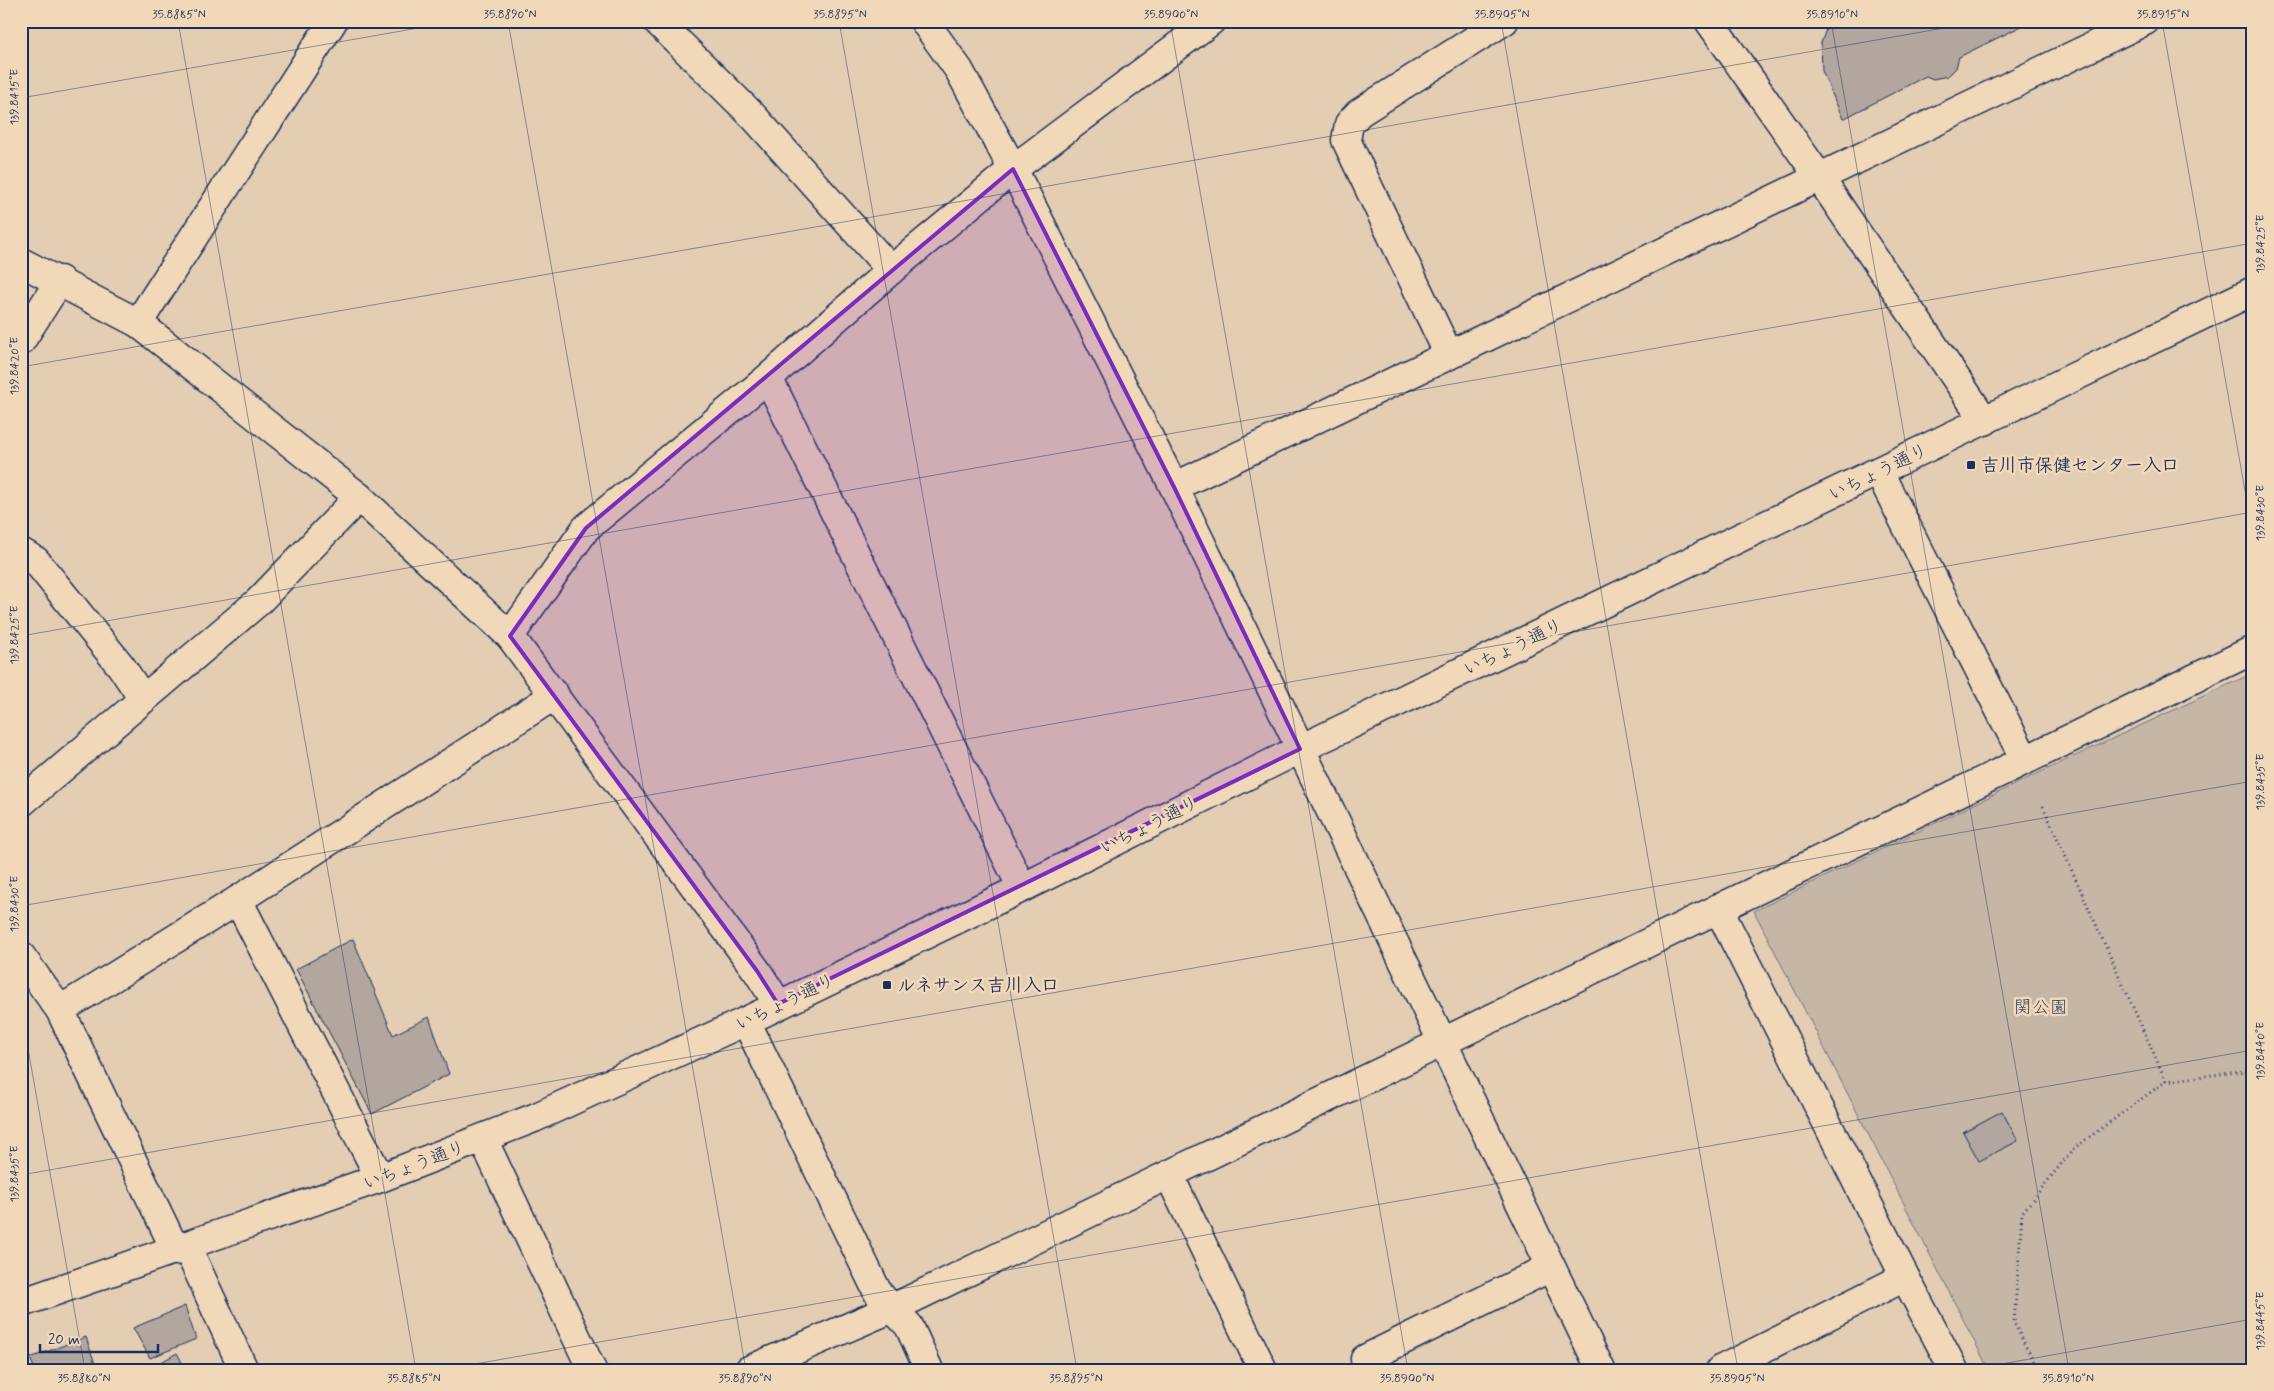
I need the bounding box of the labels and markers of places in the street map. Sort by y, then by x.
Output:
place label: 吉川市保健センター入口 [1981,454,2179,478]
marker: 吉川市保健センター入口 [1965,459,1977,471]
place label: ルネサンス吉川入口 [897,974,1059,998]
marker: ルネサンス吉川入口 [881,979,893,991]

